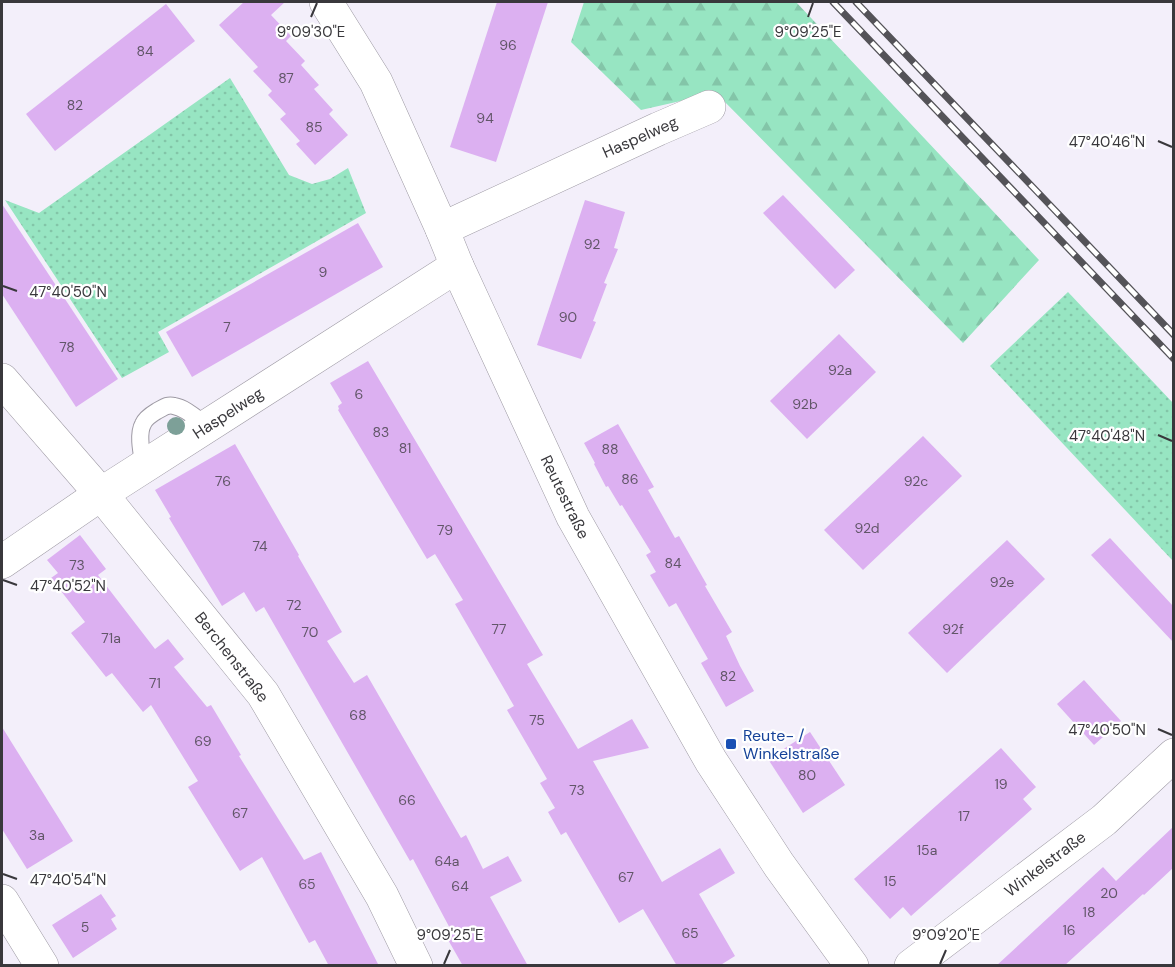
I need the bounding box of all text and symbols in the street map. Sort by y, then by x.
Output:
text: 9°09'30"E [277,22,345,42]
text: 9°09'25"E [774,22,842,42]
house number: 96 [499,36,517,54]
house number: 84 [136,42,154,60]
house number: 87 [278,69,294,87]
house number: 82 [67,96,83,114]
house number: 94 [476,109,494,127]
street label: Haspelweg [599,111,681,163]
house number: 85 [305,118,323,136]
text: 47°40'46"N [1069,132,1145,152]
house number: 92 [584,235,600,253]
house number: 9 [319,263,328,281]
text: 47°40'50"N [29,282,107,302]
house number: 90 [559,308,577,326]
house number: 7 [223,318,231,336]
house number: 78 [59,338,75,356]
house number: 92a [828,361,852,379]
street label: Haspelweg [189,382,267,444]
house number: 6 [355,385,363,403]
house number: 92b [792,395,818,413]
house number: 83 [373,423,389,441]
text: 47°40'48"N [1069,426,1145,446]
house number: 81 [399,439,411,457]
house number: 88 [601,440,619,458]
street label: Reutestraße [536,452,594,542]
house number: 86 [621,470,639,488]
house number: 76 [215,472,231,490]
house number: 92c [904,472,928,490]
house number: 92d [854,519,880,537]
house number: 79 [437,521,453,539]
house number: 74 [252,537,268,555]
house number: 84 [664,554,682,572]
house number: 73 [69,556,85,574]
house number: 92e [990,573,1014,591]
text: 47°40'52"N [30,576,106,596]
house number: 72 [286,596,302,614]
street label: Berchenstraße [190,608,274,706]
house number: 77 [492,620,506,638]
house number: 92f [942,620,964,638]
house number: 70 [302,623,318,641]
house number: 71a [101,629,121,647]
house number: 82 [720,667,736,685]
house number: 71 [149,674,161,692]
house number: 68 [349,706,367,724]
house number: 75 [529,711,545,729]
text: 47°40'50"N [1068,720,1146,740]
place label: Reute- / Winkelstraße [743,725,840,764]
house number: 69 [194,732,212,750]
marker: Reute- / Winkelstraße [724,737,738,751]
house number: 80 [798,766,816,784]
house number: 19 [994,775,1008,793]
house number: 73 [569,781,585,799]
house number: 66 [398,791,416,809]
house number: 67 [232,804,248,822]
house number: 17 [958,807,970,825]
house number: 3a [29,826,45,844]
street label: Winkelstraße [1000,827,1090,901]
house number: 15a [917,841,937,859]
house number: 64a [435,852,459,870]
house number: 67 [618,868,634,886]
text: 47°40'54"N [30,870,106,890]
house number: 15 [884,872,896,890]
house number: 65 [298,875,316,893]
house number: 64 [451,877,469,895]
house number: 20 [1100,884,1118,902]
house number: 18 [1083,903,1095,921]
house number: 5 [81,918,89,936]
house number: 16 [1062,921,1076,939]
house number: 65 [681,924,699,942]
text: 9°09'25"E [416,925,484,945]
text: 9°09'20"E [912,925,980,945]

